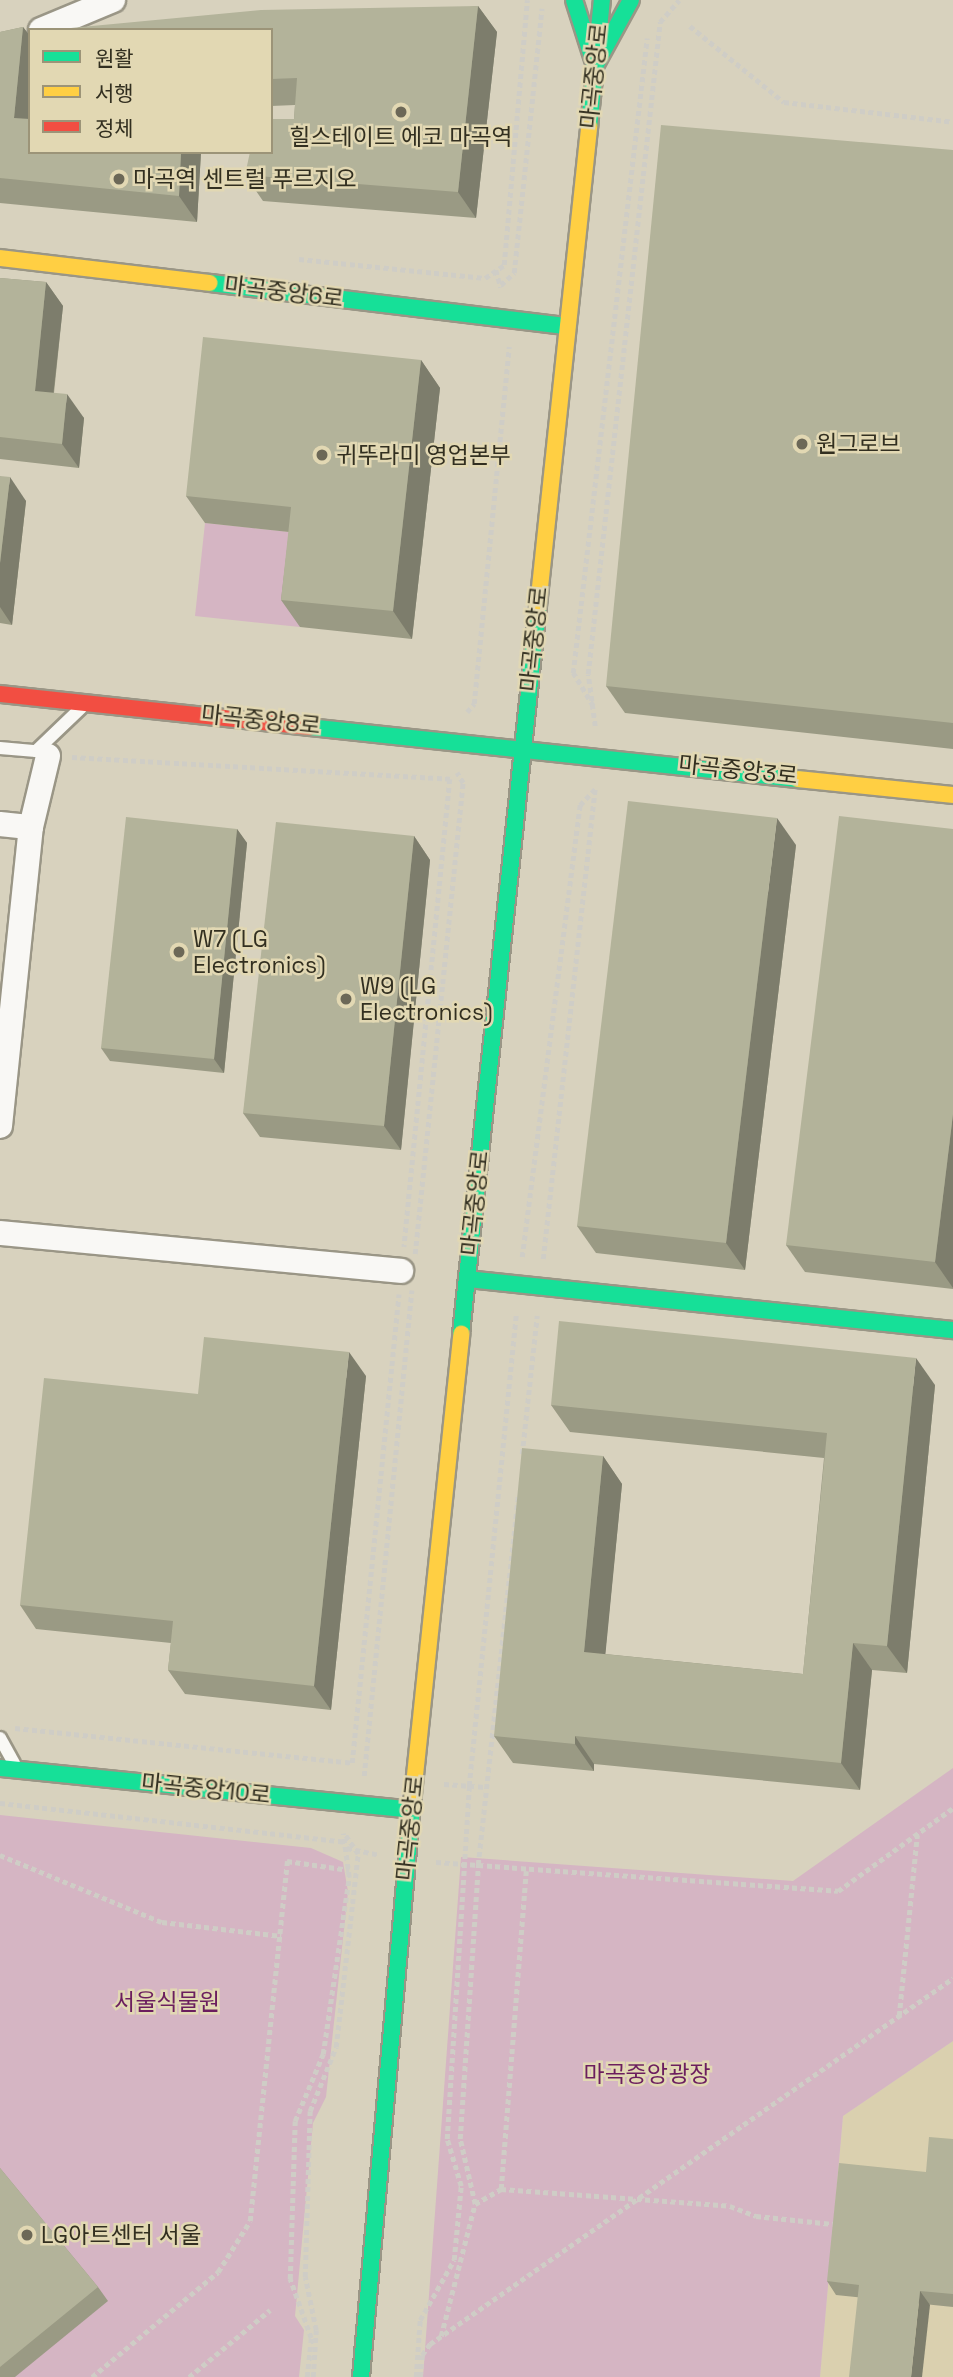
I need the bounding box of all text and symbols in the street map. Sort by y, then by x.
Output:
street label: 마곡중앙로 [575,22,613,130]
legend [28,28,273,154]
text: 원활 [95,45,134,72]
text: 서행 [95,80,134,107]
marker: 힐스테이트 에코 마곡역 [393,104,409,120]
text: 정체 [95,115,134,142]
place label: 힐스테이트 에코 마곡역 [289,123,513,151]
place label: 마곡역 센트럴 푸르지오 [133,165,356,193]
marker: 마곡역 센트럴 푸르지오 [111,171,127,187]
street label: 마곡중앙6로 [223,271,345,313]
place label: 원그로브 [816,430,901,458]
marker: 원그로브 [794,436,810,452]
place label: 귀뚜라미 영업본부 [336,441,511,469]
marker: 귀뚜라미 영업본부 [314,447,330,463]
street label: 마곡중앙로 [515,585,553,693]
street label: 마곡중앙8로 [200,700,322,740]
street label: 마곡중앙3로 [677,750,799,790]
place label: W7 (LG Electronics) [193,925,326,979]
marker: W7 (LG Electronics) [171,944,187,960]
place label: W9 (LG Electronics) [360,972,493,1026]
marker: W9 (LG Electronics) [338,991,354,1007]
street label: 마곡중앙로 [456,1149,494,1257]
street label: 마곡중앙10로 [140,1768,272,1810]
street label: 마곡중앙로 [391,1774,429,1882]
park label: 서울식물원 [114,1988,220,2016]
park label: 마곡중앙광장 [584,2060,710,2088]
place label: LG아트센터 서울 [41,2221,201,2249]
marker: LG아트센터 서울 [19,2227,35,2243]

